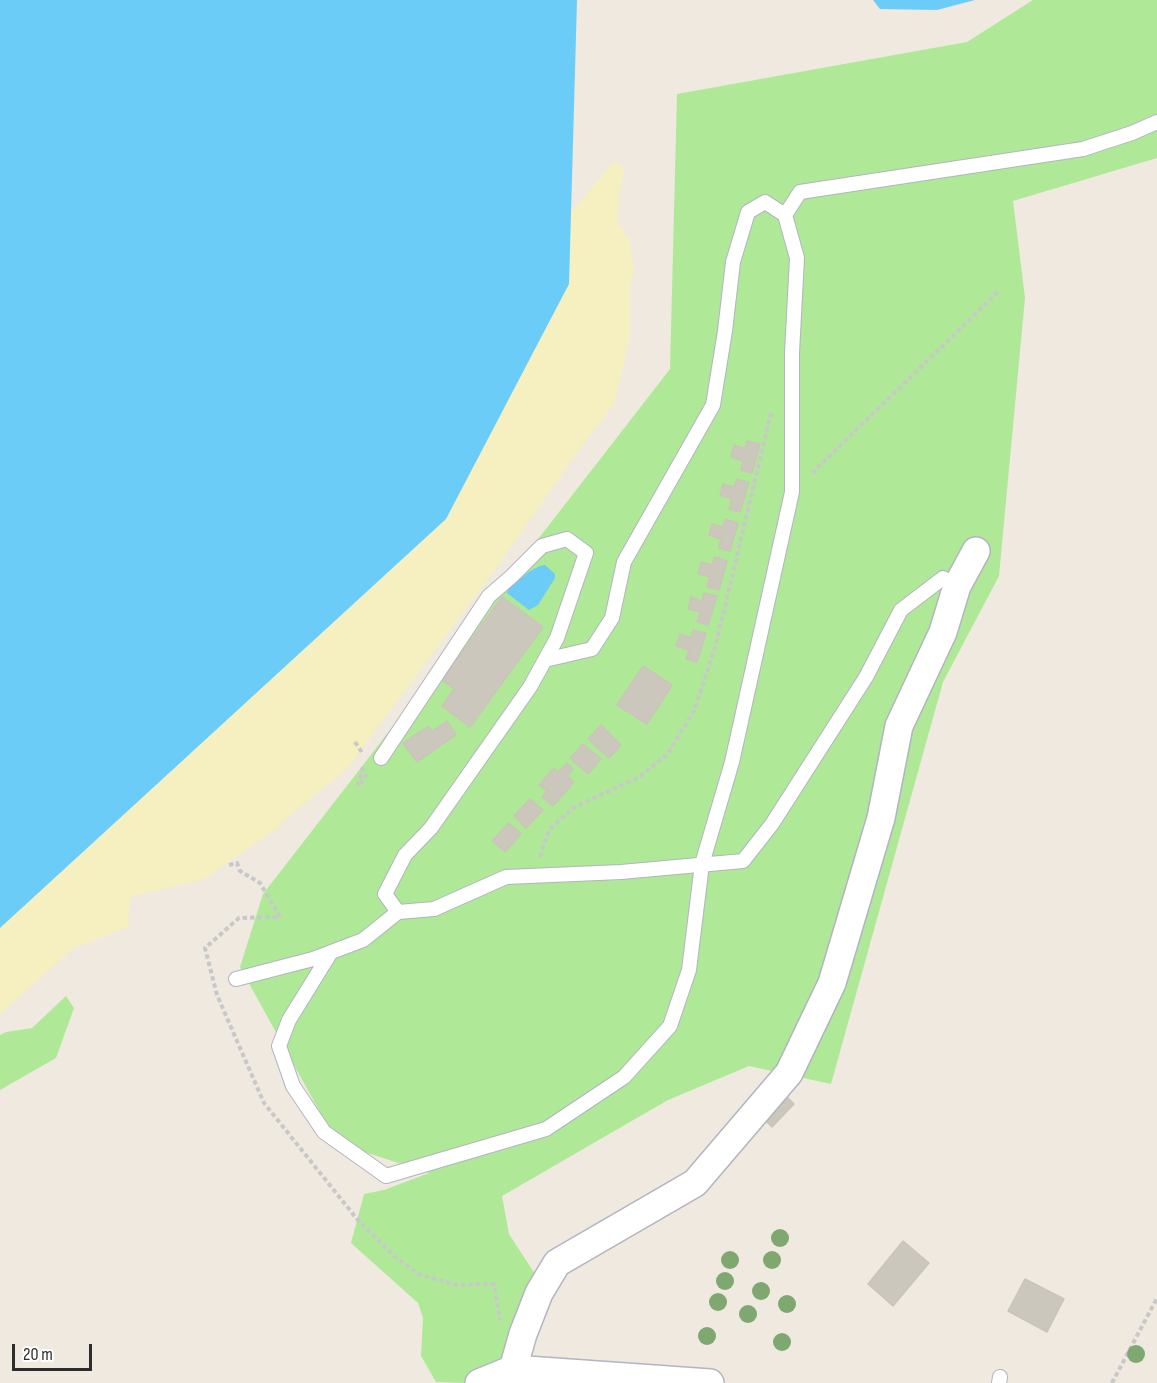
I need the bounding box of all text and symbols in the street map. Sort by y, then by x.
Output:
scale bar [15,1332,94,1370]
text: 20 m [23,1344,53,1365]

